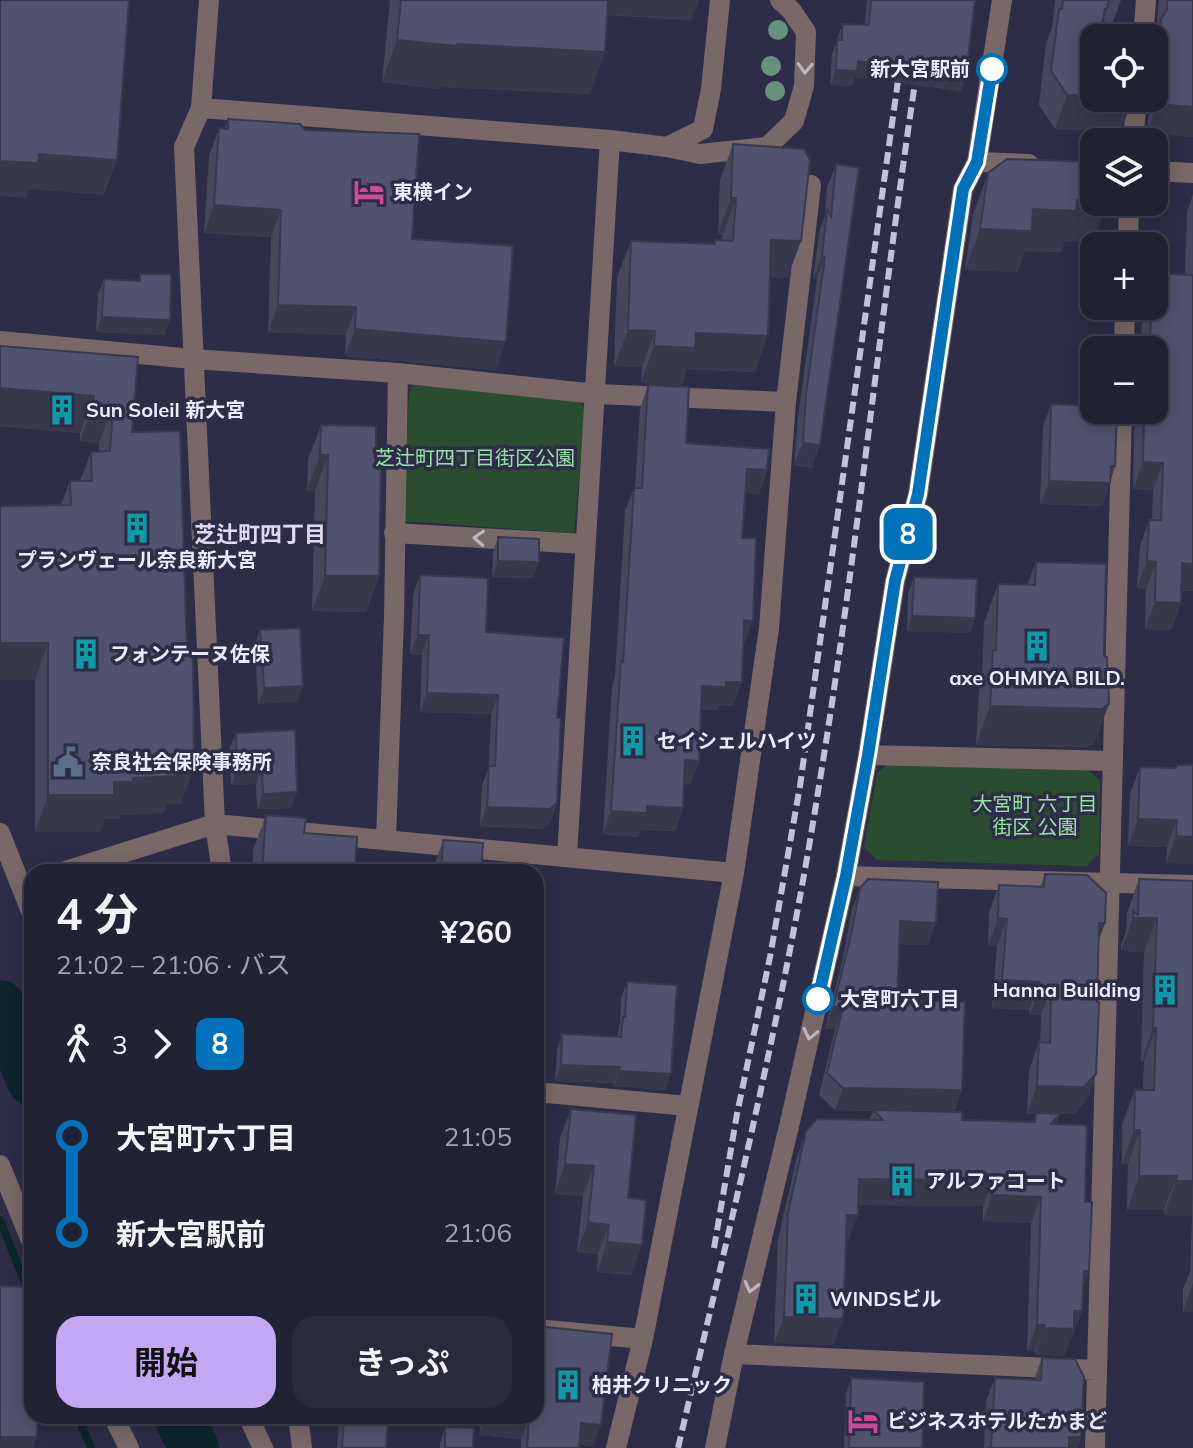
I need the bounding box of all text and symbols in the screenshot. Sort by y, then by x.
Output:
map controls [1080,24,1168,424]
button: locate [1080,24,1168,112]
marker: 新大宮駅前 [977,54,1007,84]
place label: 新大宮駅前 [870,56,970,81]
one-way arrow [796,62,813,75]
button: layers [1080,128,1168,216]
hotel icon: 東横イン [352,175,386,209]
place label: 東横イン [393,179,473,204]
button: + [1080,232,1168,320]
button: − [1080,336,1168,424]
building icon: Sun Soleil 新大宮 [45,393,79,427]
place label: Sun Soleil 新大宮 [86,397,245,422]
park label: 芝辻町四丁目街区公園 [375,445,575,470]
line badge: 8 [882,508,934,560]
building icon: プランヴェール奈良新大宮 [120,511,154,545]
text: 8 [900,516,916,551]
district label: 芝辻町四丁目 [194,520,326,548]
one-way arrow [472,530,485,547]
place label: プランヴェール奈良新大宮 [17,547,257,572]
building icon: axe OHMIYA BILD. [1020,629,1054,663]
building icon: フォンテーヌ佐保 [69,637,103,671]
place label: フォンテーヌ佐保 [110,641,270,666]
place label: axe OHMIYA BILD. [949,665,1125,690]
building icon: セイシェルハイツ [616,724,650,758]
place label: セイシェルハイツ [657,728,817,753]
public building icon: 奈良社会保険事務所 [51,745,85,779]
place label: 奈良社会保険事務所 [92,749,272,774]
park label: 大宮町 六丁目 街区 公園 [972,791,1098,839]
text: 4 分 [56,886,138,941]
text: ¥260 [440,913,512,951]
text: 21:02 – 21:06 · バス [56,948,291,981]
building icon: Hanna Building [1148,973,1182,1007]
place label: Hanna Building [993,977,1141,1002]
marker: 大宮町六丁目 [803,984,833,1014]
place label: 大宮町六丁目 [840,986,960,1011]
icon: walk [56,1022,100,1066]
icon: forward [140,1022,184,1066]
text: 8 [212,1026,228,1061]
one-way arrow [803,1026,820,1040]
text: 3 [112,1028,128,1061]
text: 大宮町六丁目 [116,1119,296,1157]
text: 21:05 [444,1120,512,1153]
building icon: アルファコート [885,1164,919,1198]
place label: アルファコート [926,1168,1066,1193]
text: 新大宮駅前 [116,1215,266,1253]
text: 21:06 [444,1216,512,1249]
one-way arrow [743,1279,760,1293]
building icon: WINDSビル [789,1282,823,1316]
place label: WINDSビル [830,1286,941,1311]
button: 開始 [56,1316,276,1408]
button: きっぷ [292,1316,512,1408]
building icon: 柏井クリニック [551,1368,585,1402]
place label: 柏井クリニック [592,1372,732,1397]
hotel icon: ビジネスホテルたかまど [846,1404,880,1438]
place label: ビジネスホテルたかまど [887,1408,1107,1433]

